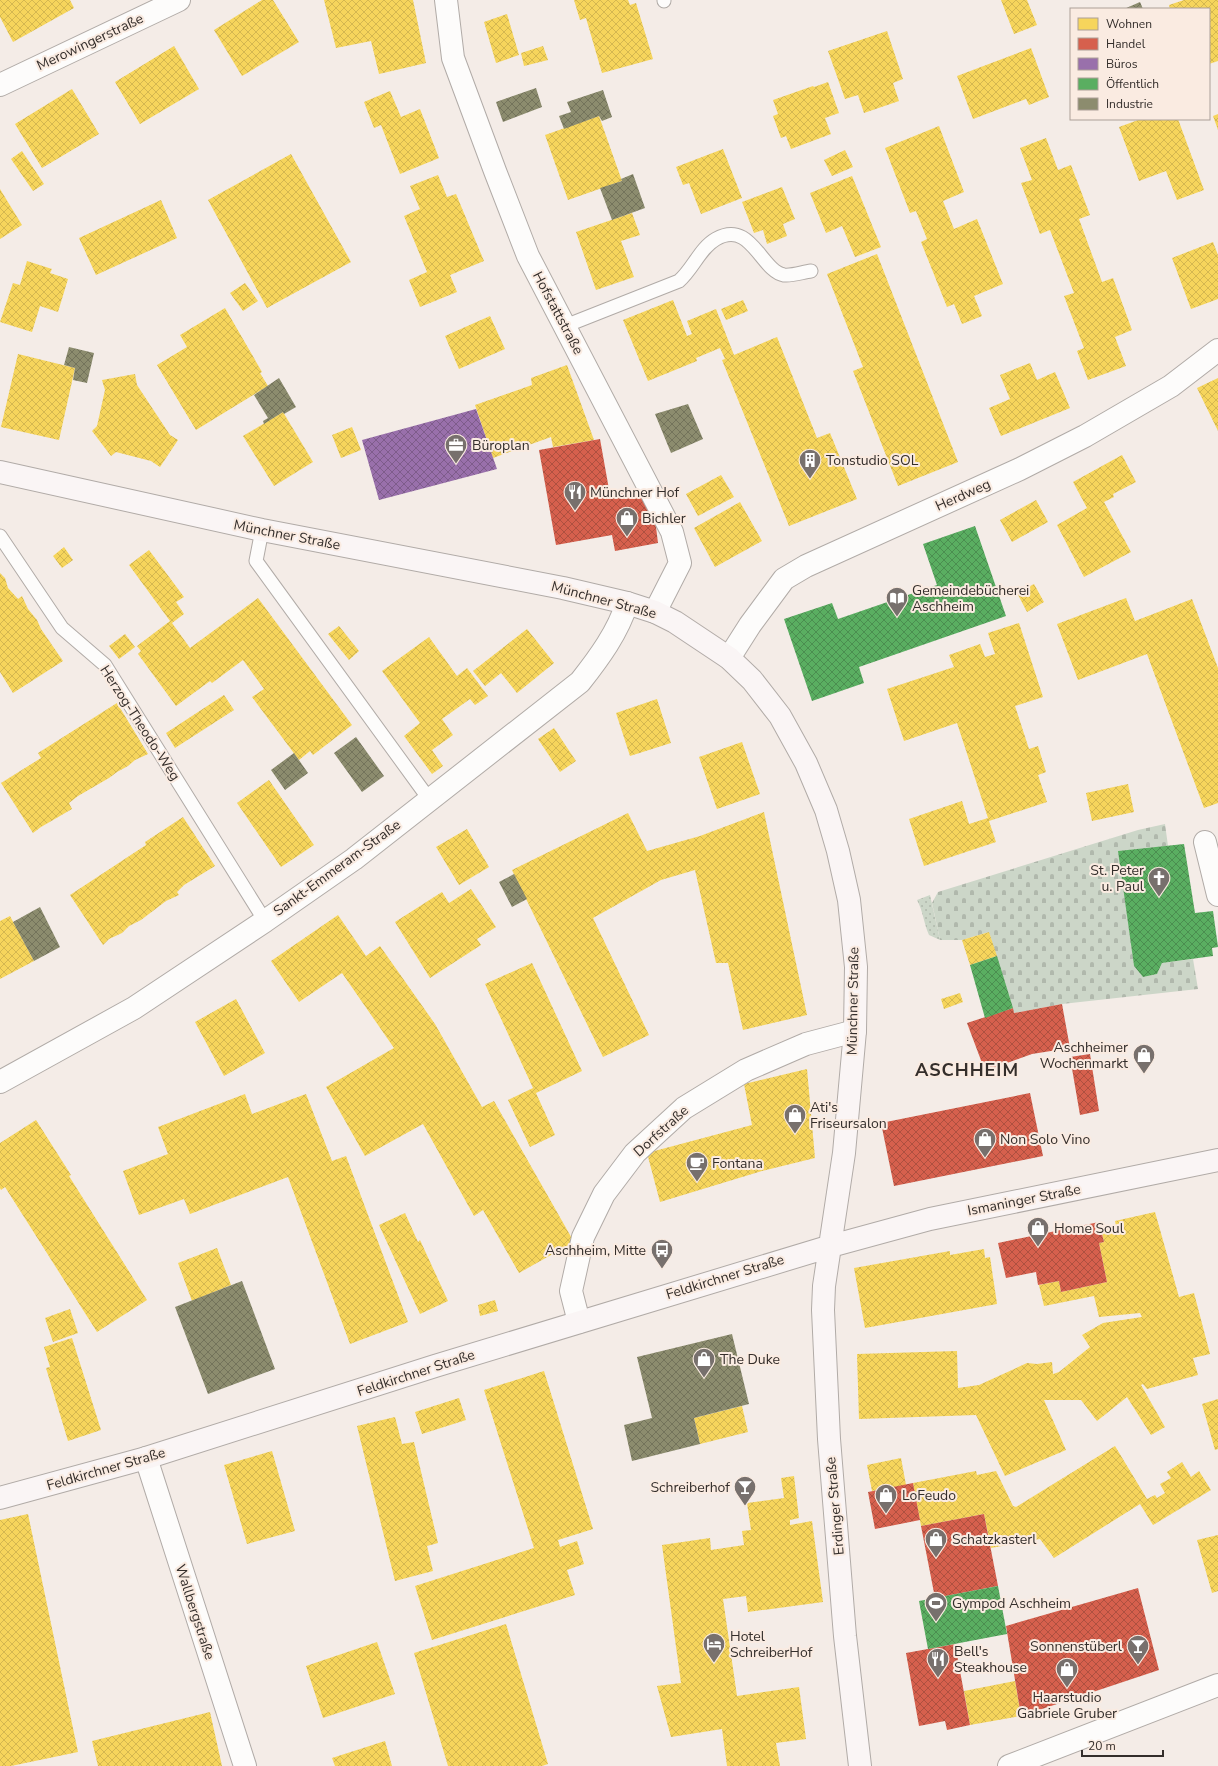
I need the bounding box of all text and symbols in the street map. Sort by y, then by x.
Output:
legend [1070,8,1210,120]
street label: Merowingerstraße [34,9,146,75]
text: Wohnen [1106,16,1152,32]
text: Handel [1106,36,1146,52]
text: Büros [1106,56,1138,72]
text: Öffentlich [1106,76,1159,92]
text: Industrie [1106,96,1153,112]
street label: Hofstattstraße [528,268,588,358]
office icon: Büroplan [443,432,469,465]
place label: Büroplan [472,436,530,455]
building icon: Tonstudio SOL [797,447,823,480]
place label: Tonstudio SOL [826,451,919,470]
street label: Herdweg [932,474,994,516]
restaurant icon: Münchner Hof [562,479,588,512]
place label: Münchner Hof [590,483,680,502]
shop icon: Bichler [614,505,640,538]
place label: Bichler [642,509,686,528]
street label: Münchner Straße [232,515,342,555]
street label: Münchner Straße [549,577,659,623]
place label: Gemeindebücherei Aschheim [912,581,1029,616]
library icon: Gemeindebücherei Aschheim [884,585,910,618]
street label: Herzog-Theodo-Weg [96,662,184,784]
street label: Sankt-Emmeram-Straße [270,815,404,921]
place label: St. Peter u. Paul [1090,861,1145,896]
church icon: St. Peter u. Paul [1146,865,1172,898]
street label: Münchner Straße [843,947,863,1055]
place label: Aschheimer Wochenmarkt [1040,1038,1128,1073]
shop icon: Aschheimer Wochenmarkt [1131,1042,1157,1075]
district label: ASCHHEIM [915,1058,1019,1082]
place label: Ati's Friseursalon [810,1098,887,1133]
street label: Dorfstraße [629,1101,693,1161]
shop icon: Ati's Friseursalon [782,1102,808,1135]
shop icon: Non Solo Vino [972,1126,998,1159]
place label: Non Solo Vino [1000,1130,1090,1149]
cafe icon: Fontana [684,1150,710,1183]
place label: Fontana [712,1154,763,1173]
street label: Ismaninger Straße [966,1180,1082,1220]
shop icon: Home Soul [1025,1215,1051,1248]
place label: Home Soul [1054,1219,1125,1238]
bus stop icon: Aschheim, Mitte [649,1237,675,1270]
place label: Aschheim, Mitte [545,1241,646,1260]
street label: Feldkirchner Straße [664,1250,786,1304]
street label: Feldkirchner Straße [355,1345,477,1401]
shop icon: The Duke [691,1346,717,1379]
place label: The Duke [720,1350,780,1369]
street label: Feldkirchner Straße [44,1443,168,1495]
street label: Erdinger Straße [821,1456,849,1556]
bar icon: Schreiberhof [732,1474,758,1507]
place label: Schreiberhof [650,1478,730,1497]
shop icon: LoFeudo [873,1482,899,1515]
place label: LoFeudo [902,1486,956,1505]
shop icon: Schatzkasterl [923,1526,949,1559]
place label: Schatzkasterl [952,1530,1037,1549]
street label: Wallbergstraße [171,1562,219,1662]
sports icon: Gympod Aschheim [923,1590,949,1623]
place label: Gympod Aschheim [952,1594,1071,1613]
place label: Hotel SchreiberHof [730,1627,813,1662]
hotel icon: Hotel SchreiberHof [701,1631,727,1664]
bar icon: Sonnenstüberl [1125,1633,1151,1666]
place label: Sonnenstüberl [1030,1637,1123,1656]
place label: Bell's Steakhouse [954,1642,1027,1677]
restaurant icon: Bell's Steakhouse [925,1646,951,1679]
shop icon: Haarstudio Gabriele Gruber [1054,1656,1080,1689]
place label: Haarstudio Gabriele Gruber [1017,1688,1117,1723]
scale bar [1082,1732,1163,1758]
text: 20 m [1088,1738,1116,1754]

